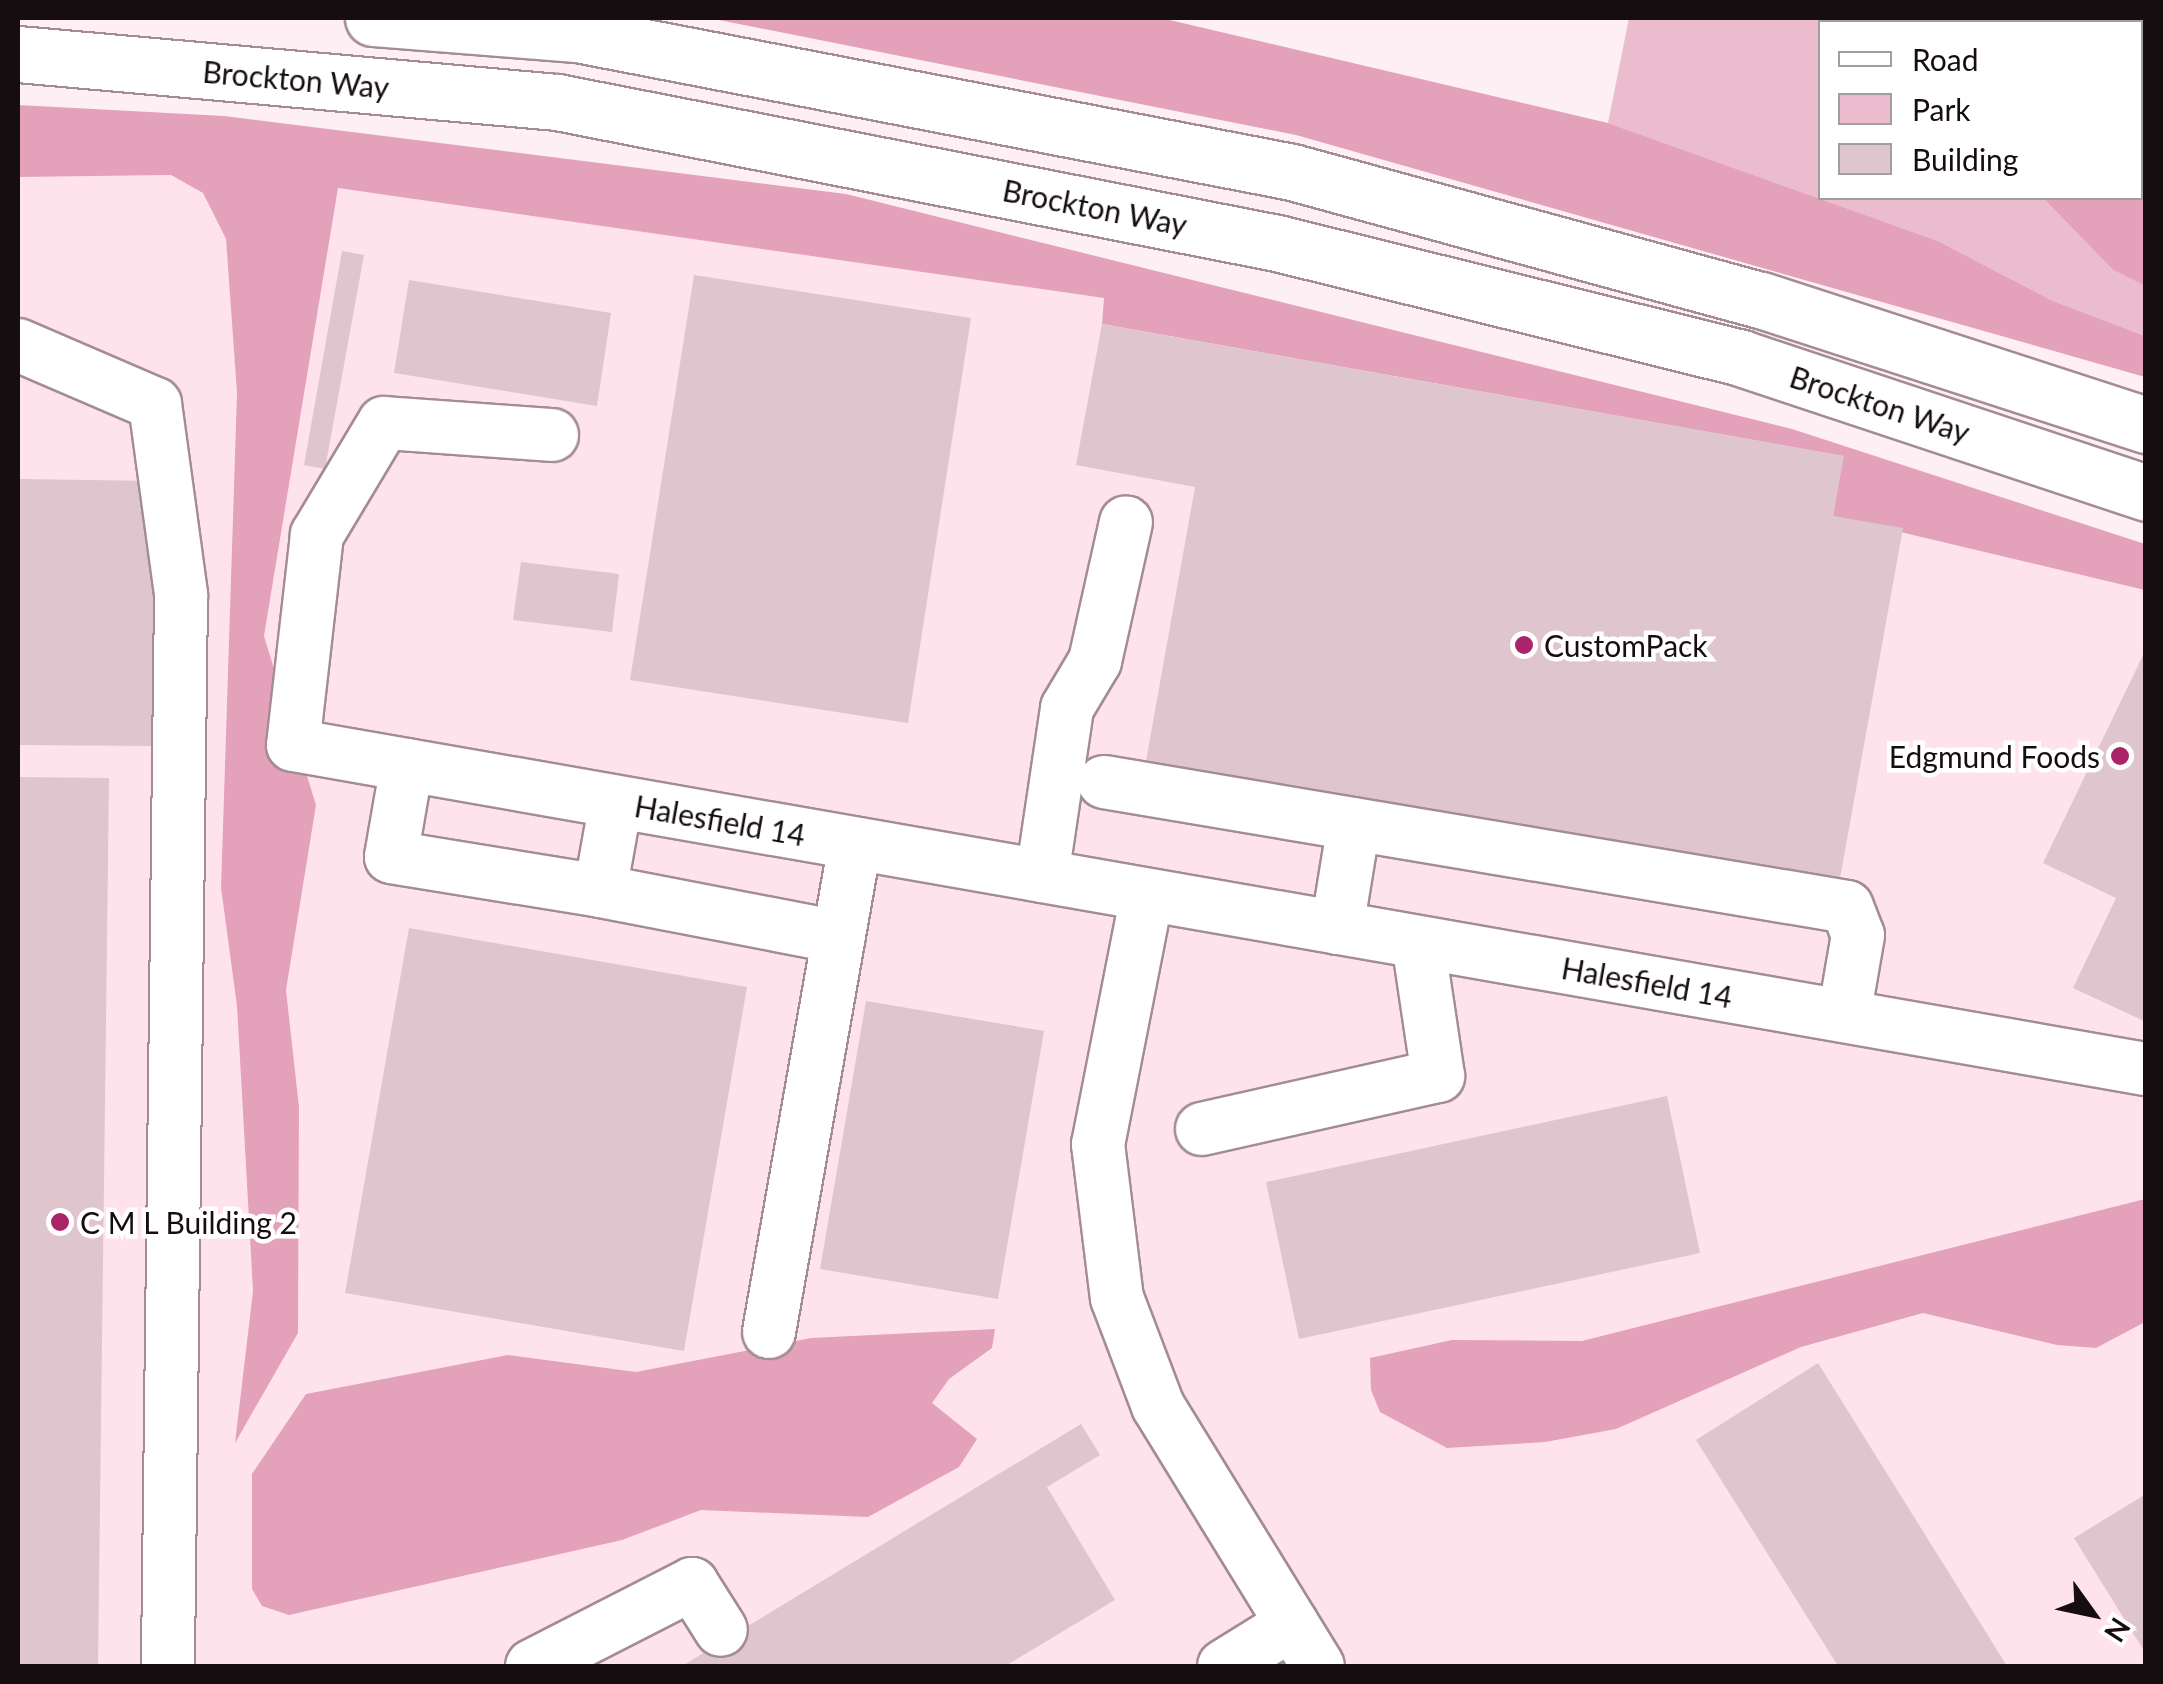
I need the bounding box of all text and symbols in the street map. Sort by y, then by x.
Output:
legend [1818,20,2143,200]
text: Road [1912,41,1979,77]
street label: Brockton Way [201,53,391,105]
text: Park [1912,91,1971,127]
text: Building [1912,141,2018,177]
street label: Brockton Way [1000,171,1190,243]
street label: Brockton Way [1785,358,1975,450]
place label: CustomPack [1544,627,1708,663]
marker: CustomPack [1513,634,1535,656]
place label: Edgmund Foods [1889,738,2100,774]
marker: Edgmund Foods [2109,745,2131,767]
street label: Halesfield 14 [632,787,808,853]
street label: Halesfield 14 [1559,949,1735,1015]
place label: C M L Building 2 [80,1204,298,1240]
marker: C M L Building 2 [49,1211,71,1233]
north arrow [2043,1564,2143,1664]
text: N [2098,1612,2138,1649]

